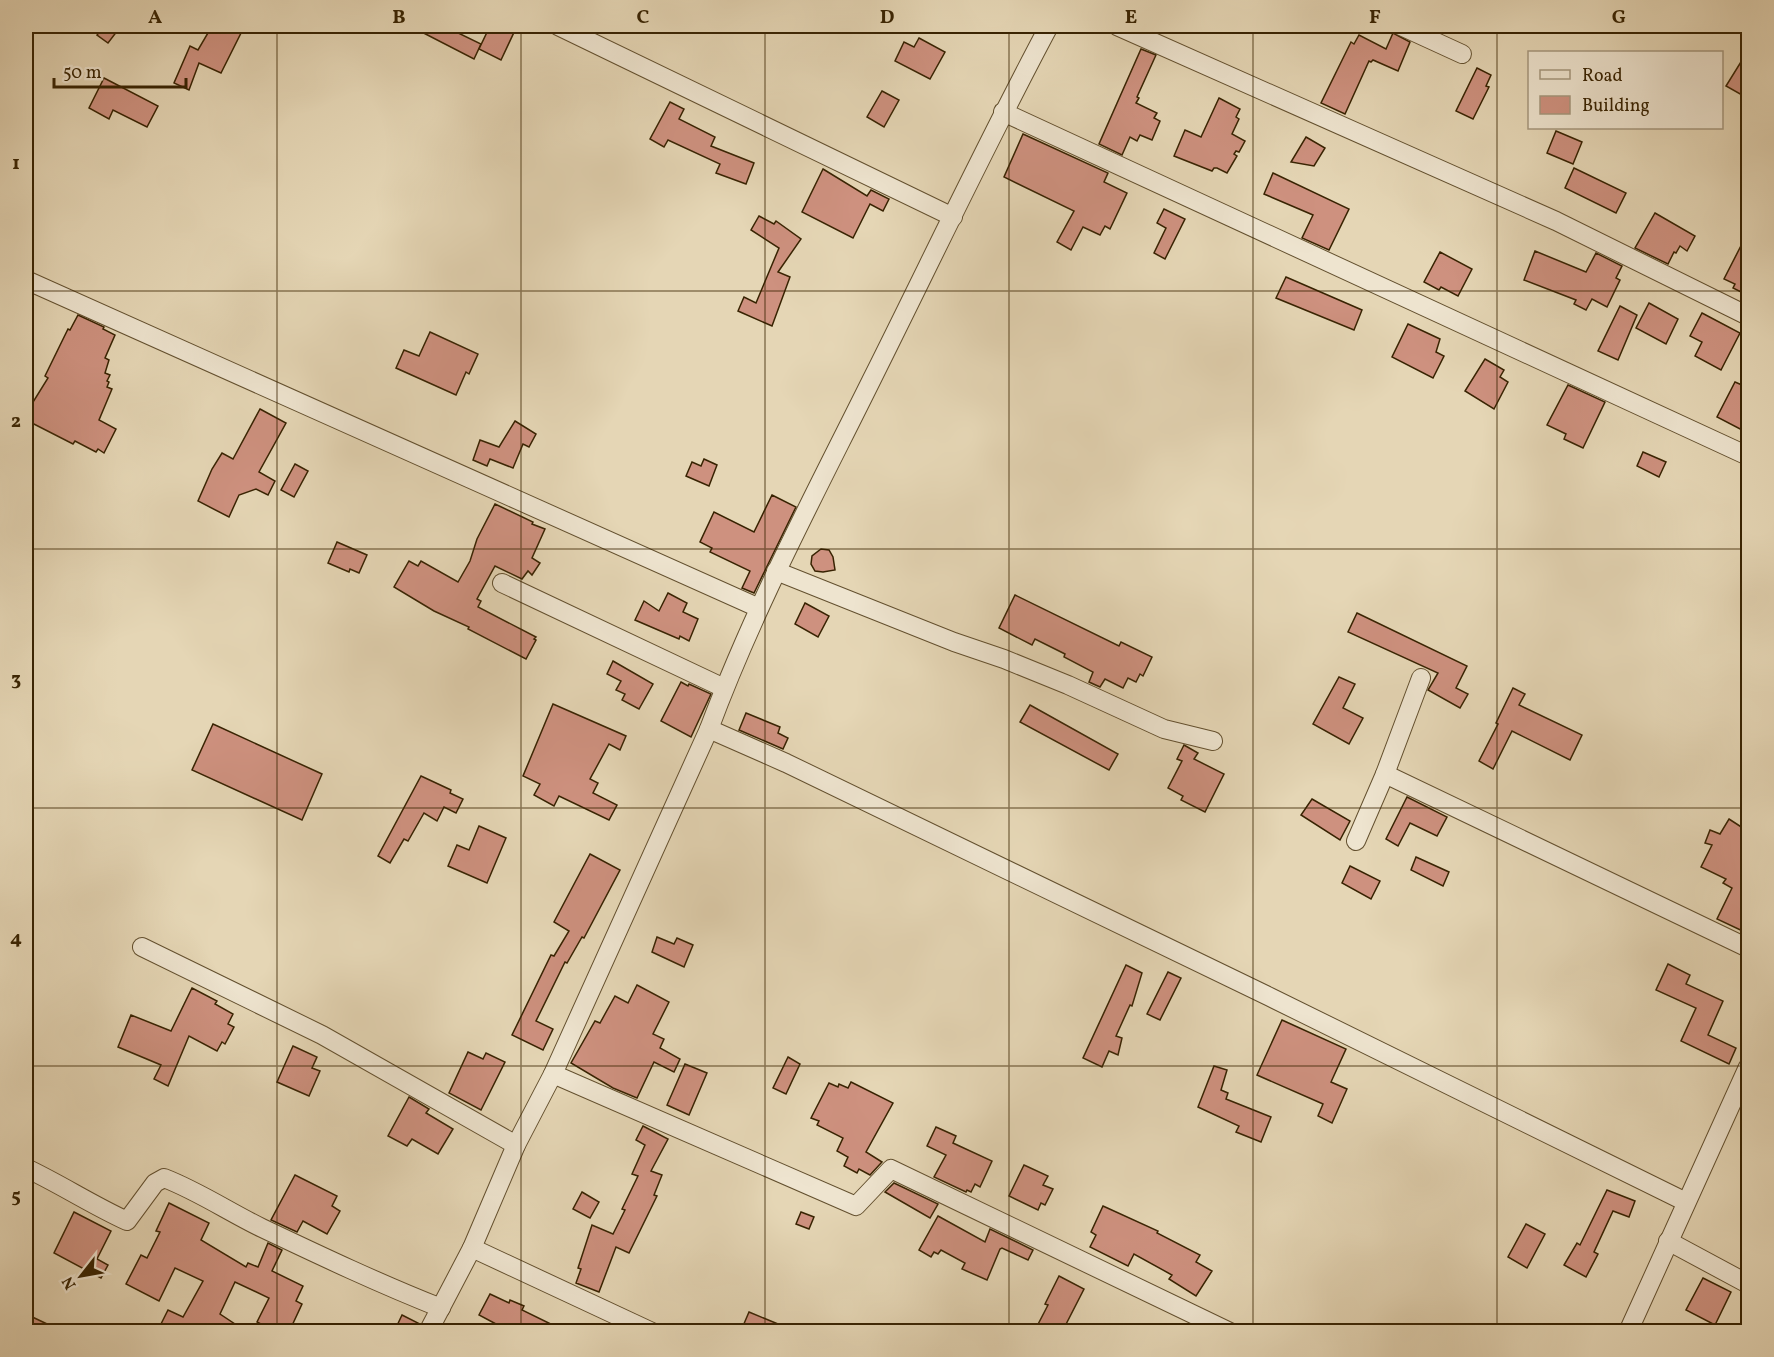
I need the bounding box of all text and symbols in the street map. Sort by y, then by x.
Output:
text: A [148,4,162,32]
text: B [392,4,406,32]
text: C [637,4,650,32]
text: D [880,4,894,32]
text: E [1125,4,1137,32]
text: F [1369,4,1381,32]
text: G [1612,4,1626,32]
scale bar [54,51,186,89]
legend [1528,51,1723,129]
text: 50 m [63,61,102,86]
text: Road [1582,64,1623,89]
text: Building [1582,94,1650,119]
text: 1 [12,150,20,178]
text: 2 [11,408,21,436]
text: 3 [11,666,21,694]
text: 4 [10,925,22,953]
text: 5 [11,1183,21,1211]
north arrow [51,1246,111,1306]
text: N [57,1272,82,1293]

